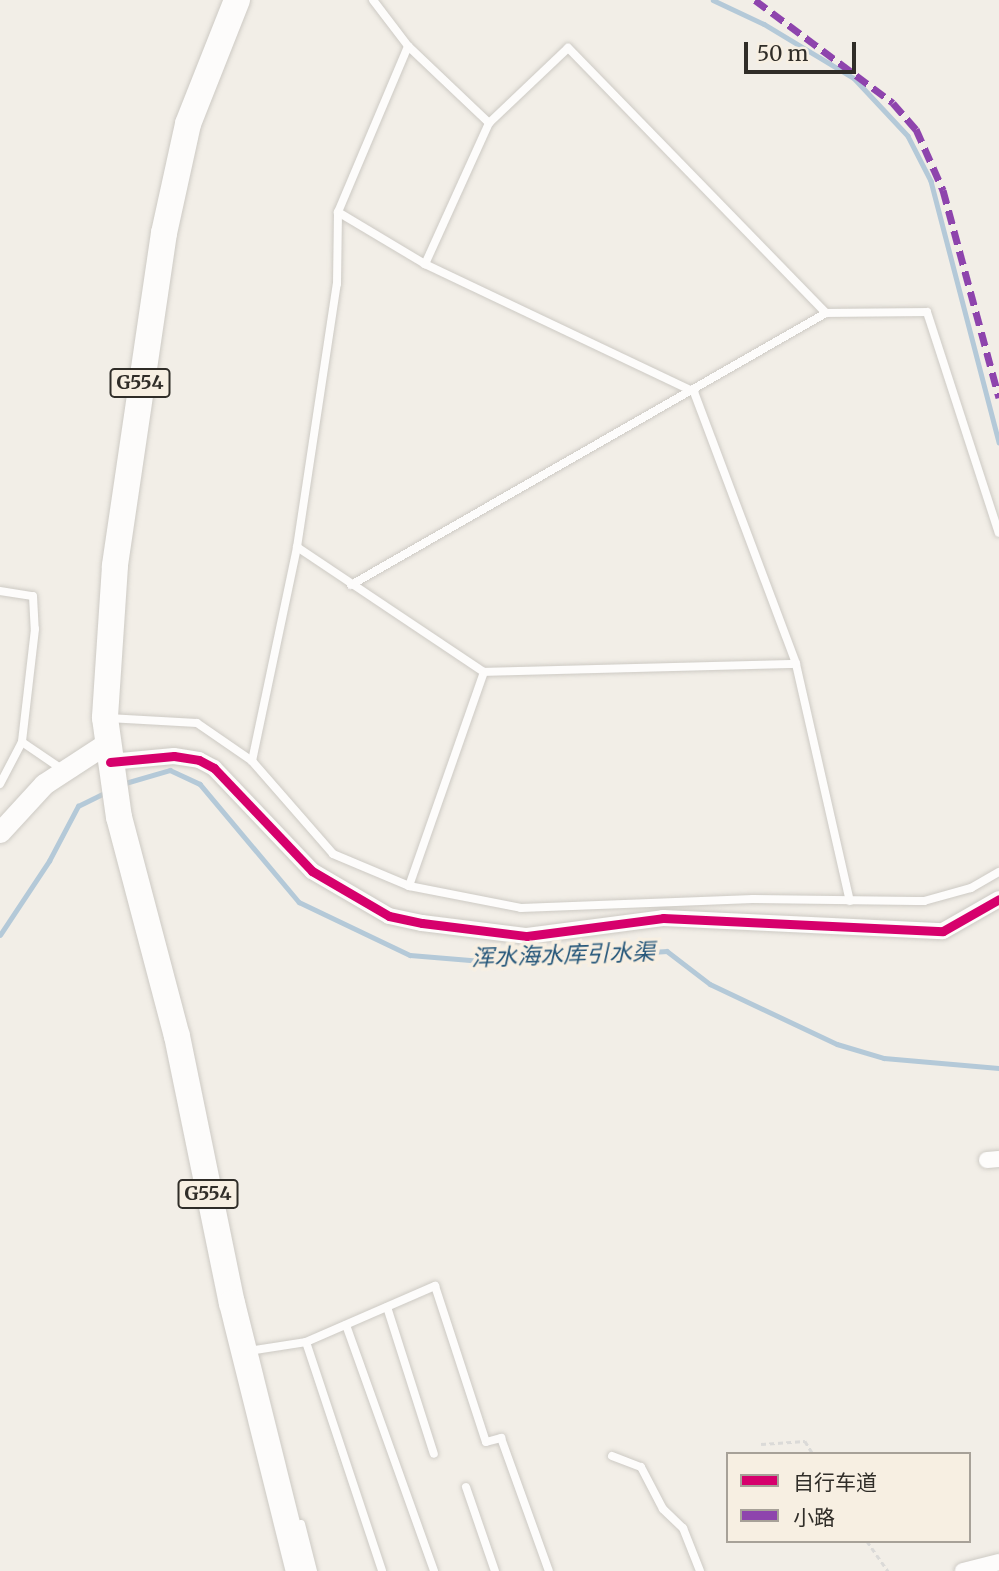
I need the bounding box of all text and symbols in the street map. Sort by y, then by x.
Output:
scale bar [747,28,859,72]
text: 50 m [757,40,808,67]
road number: G554 [108,368,172,398]
water label: 浑水海水库引水渠 [471,938,655,972]
road number: G554 [176,1178,240,1210]
legend [726,1452,971,1543]
text: 自行车道 [793,1469,877,1496]
text: 小路 [793,1504,835,1531]

